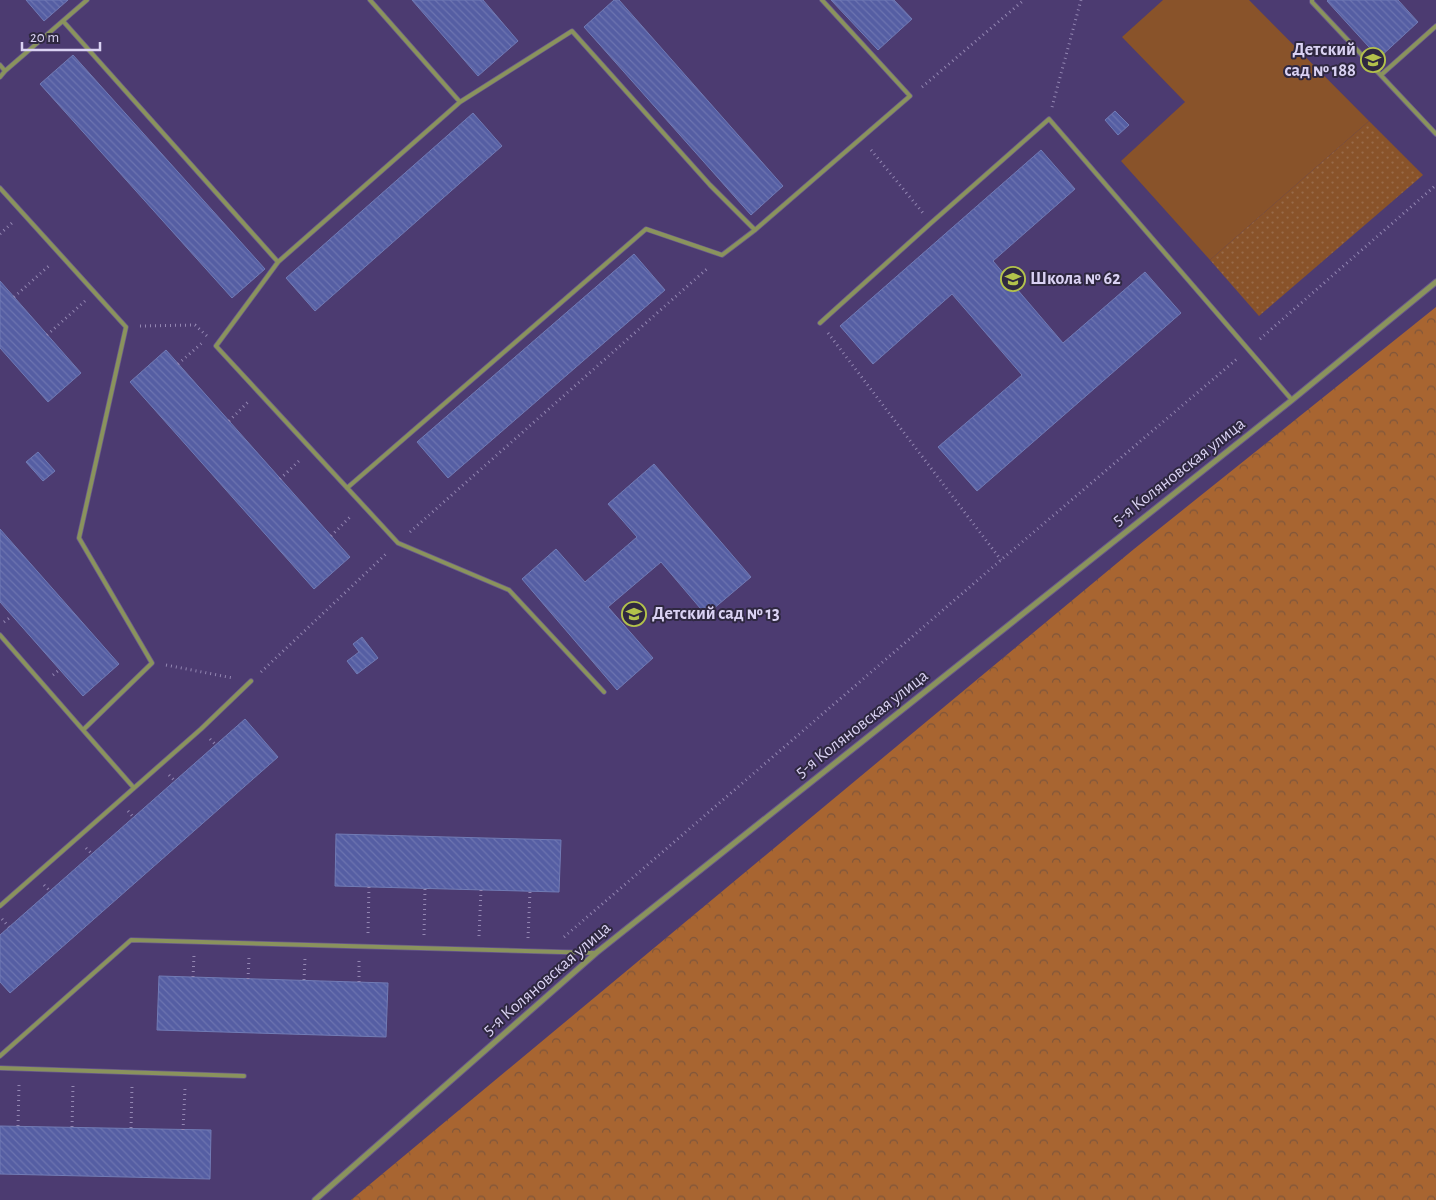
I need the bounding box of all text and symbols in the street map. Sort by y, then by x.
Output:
scale bar [22,20,100,52]
text: 20 m [30,30,59,45]
place label: Детский сад № 188 [1284,41,1356,80]
school or university icon: Детский сад № 188 [1360,47,1386,73]
school or university icon: Школа № 62 [1000,266,1026,292]
place label: Школа № 62 [1030,270,1121,288]
street label: 5-я Коляновская улица [1109,415,1249,529]
school or university icon: Детский сад № 13 [621,601,647,627]
place label: Детский сад № 13 [652,605,780,623]
street label: 5-я Коляновская улица [792,667,932,781]
street label: 5-я Коляновская улица [480,919,614,1039]

